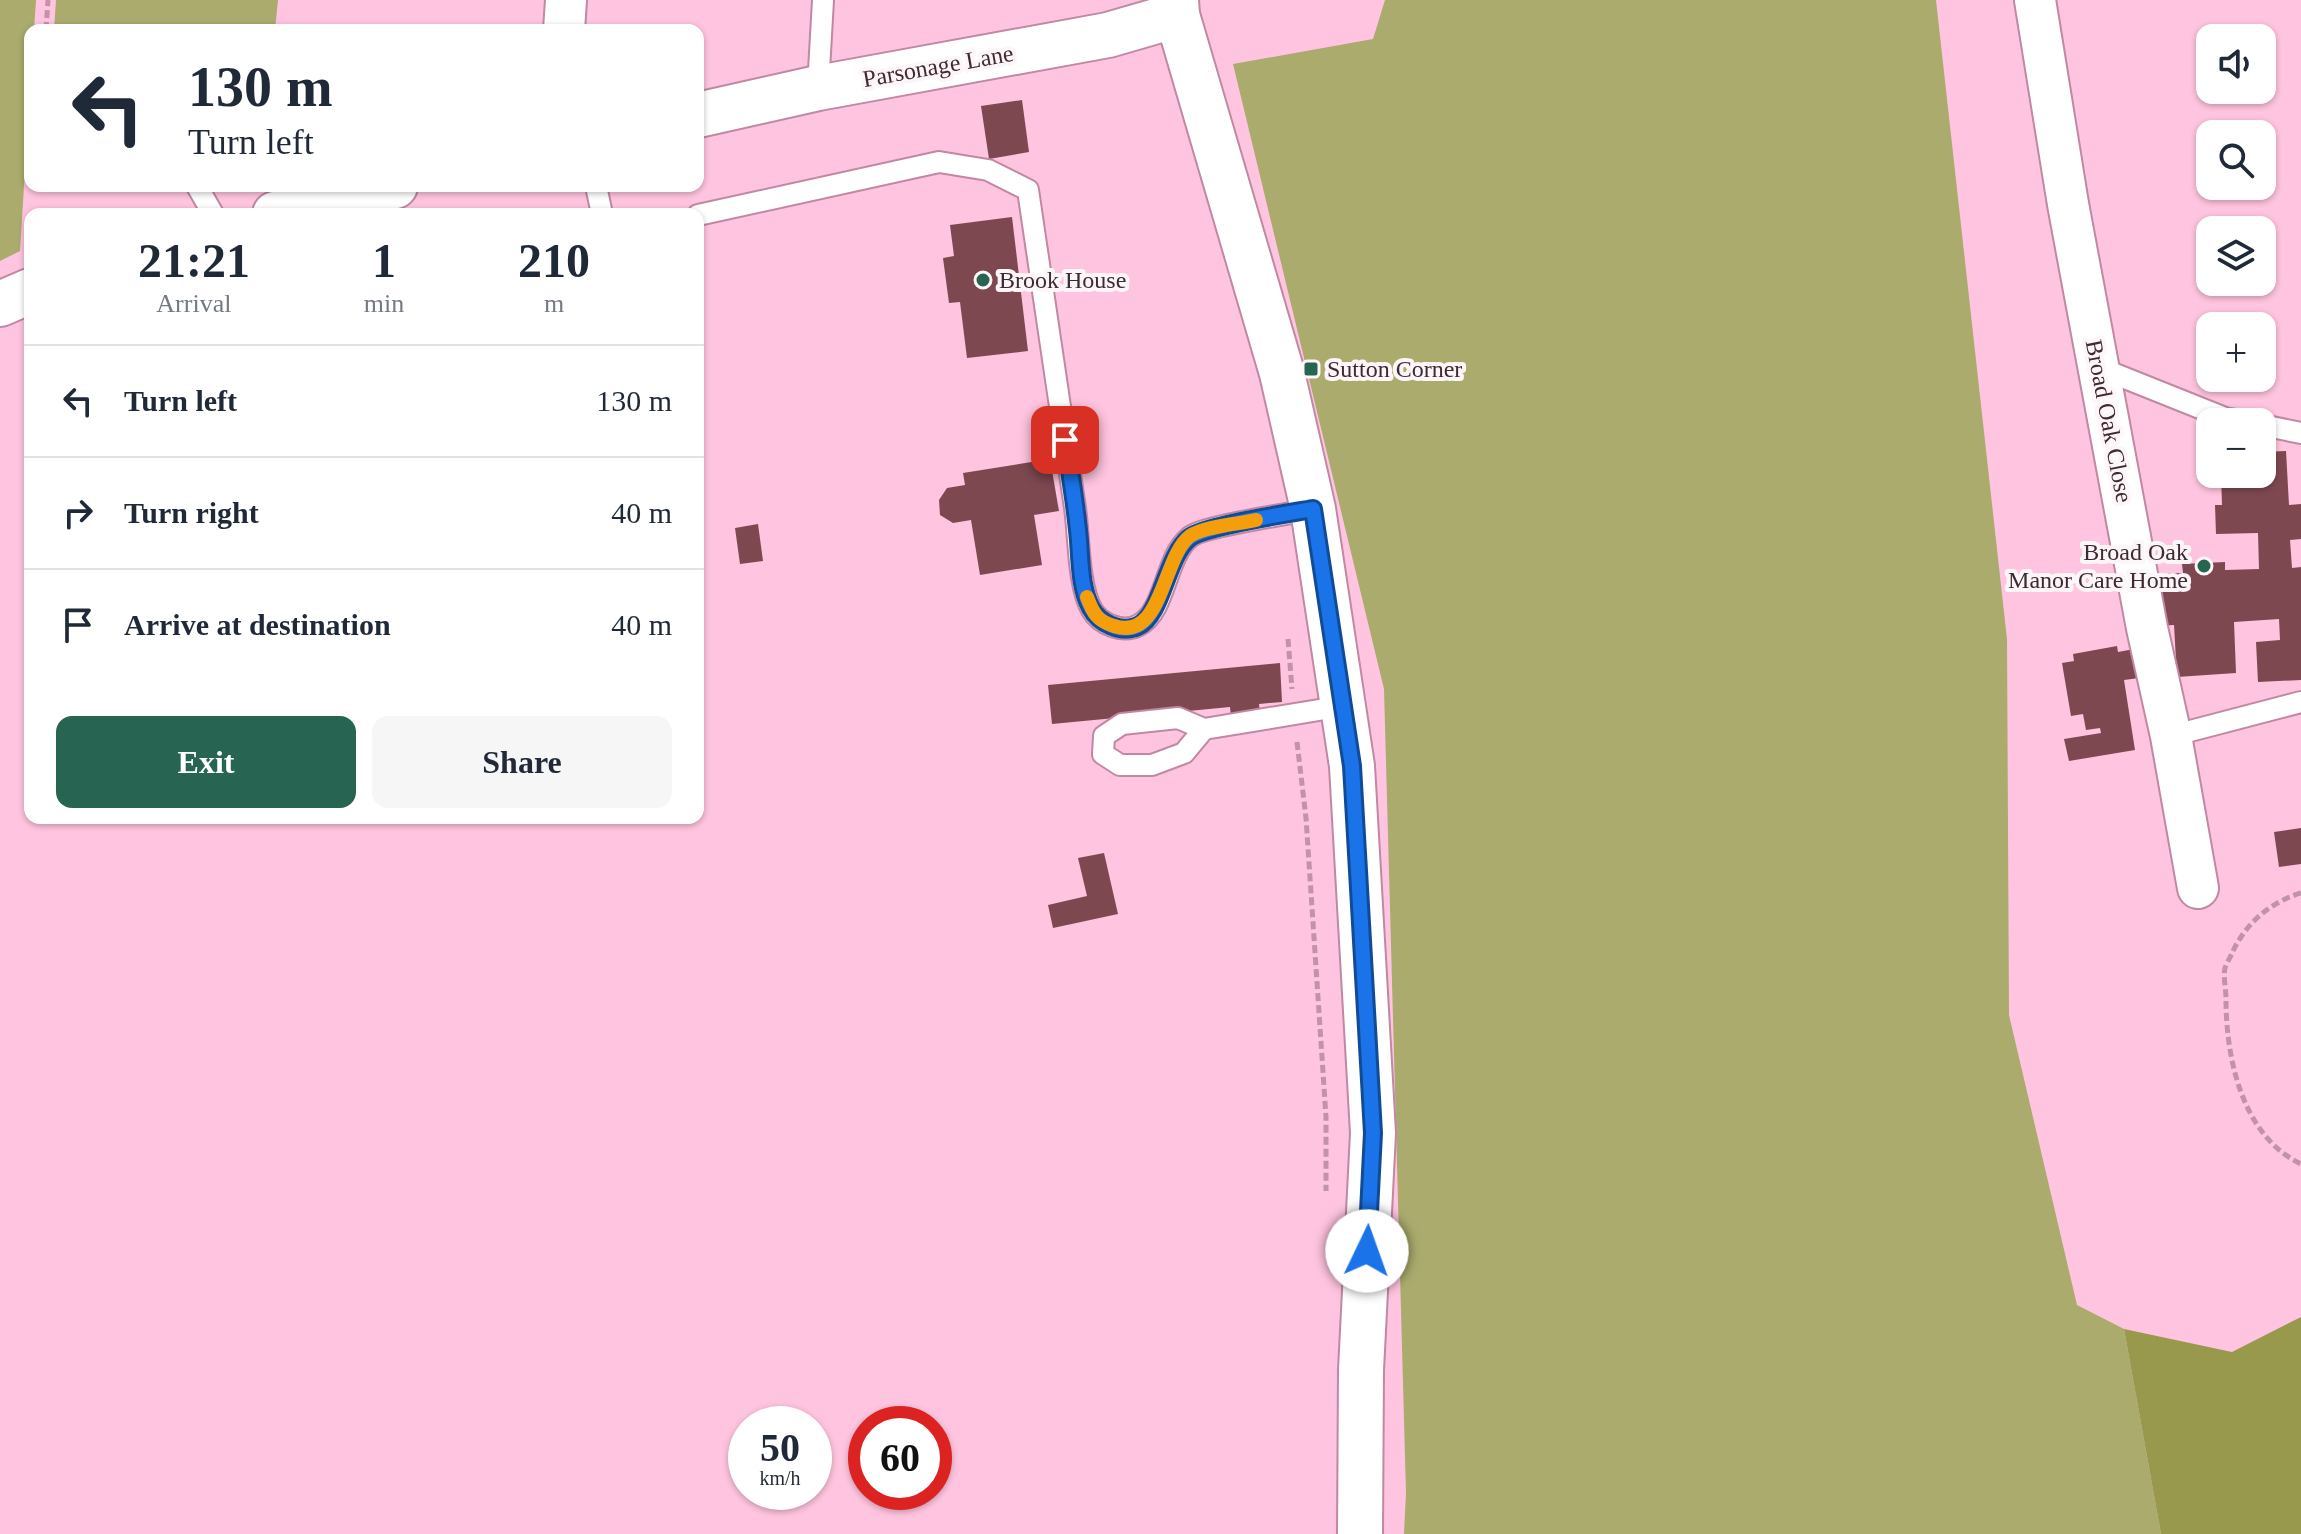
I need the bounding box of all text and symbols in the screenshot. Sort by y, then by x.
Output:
map controls [2196,24,2276,488]
button: sound [2196,24,2276,104]
street label: Parsonage Lane [861,40,1015,92]
icon: left [56,56,160,160]
text: 130 m [188,56,333,118]
button: search [2196,120,2276,200]
text: Turn left [188,122,314,162]
button: layers [2196,216,2276,296]
text: 21:21 [138,234,250,287]
text: 1 [372,234,396,287]
text: 210 [518,234,590,287]
place label: Brook House [999,267,1126,293]
marker: Brook House [974,271,992,289]
text: Arrival [156,289,231,318]
text: min [364,289,404,318]
text: m [544,289,564,318]
button: + [2196,312,2276,392]
street label: Broad Oak Close [2080,337,2138,505]
place label: Sutton Corner [1327,356,1462,382]
marker: Sutton Corner [1302,360,1320,378]
icon: left [56,379,100,423]
text: Turn left [124,384,237,417]
text: 130 m [596,384,672,417]
pin [1031,406,1099,474]
button: − [2196,408,2276,488]
icon: arrive [1043,418,1087,462]
icon: right [56,491,100,535]
text: Turn right [124,496,259,529]
text: 40 m [611,496,672,529]
place label: Broad Oak Manor Care Home [2008,539,2188,593]
marker: Broad Oak Manor Care Home [2195,557,2213,575]
icon: arrive [56,603,100,647]
text: Arrive at destination [124,608,391,641]
text: 40 m [611,608,672,641]
button: Exit [56,716,356,808]
button: Share [372,716,672,808]
position arrow [1325,1209,1409,1293]
speed limit sign: 60 [848,1406,952,1510]
text: 50 [760,1425,800,1470]
text: km/h [759,1467,801,1489]

